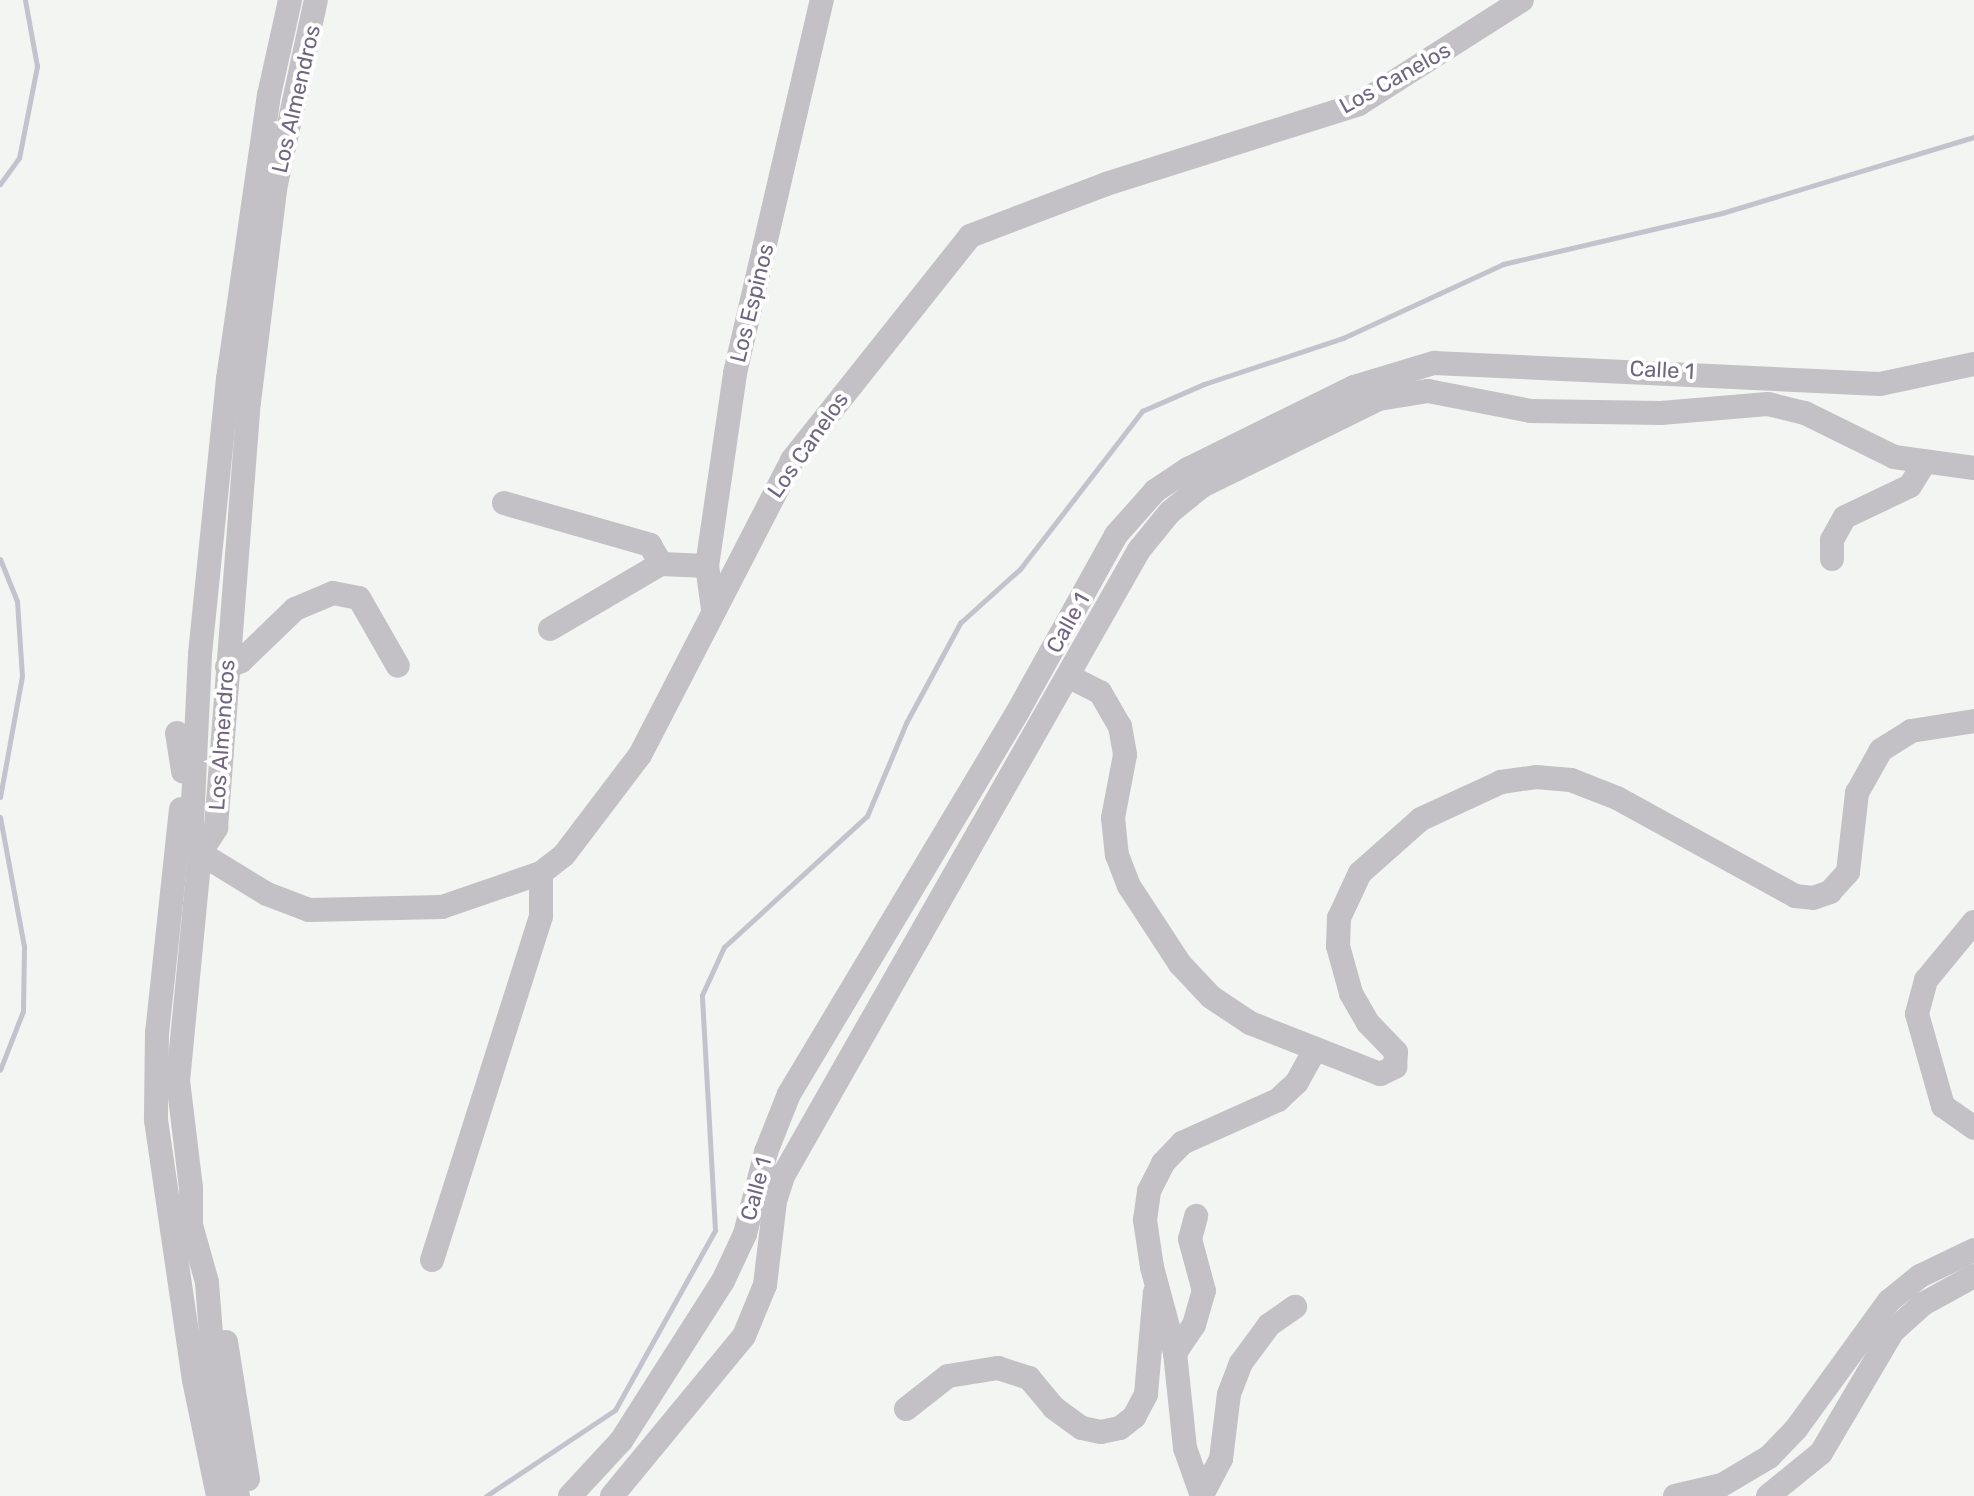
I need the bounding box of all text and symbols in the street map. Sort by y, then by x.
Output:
street label: Los Almendros [266,22,326,176]
street label: Los Canelos [1335,37,1455,119]
street label: Los Espinos [724,241,780,365]
street label: Calle 1 [1629,355,1695,385]
street label: Los Canelos [762,387,854,503]
street label: Calle 1 [1041,588,1095,658]
street label: Los Almendros [204,658,240,812]
street label: Calle 1 [735,1154,777,1224]

